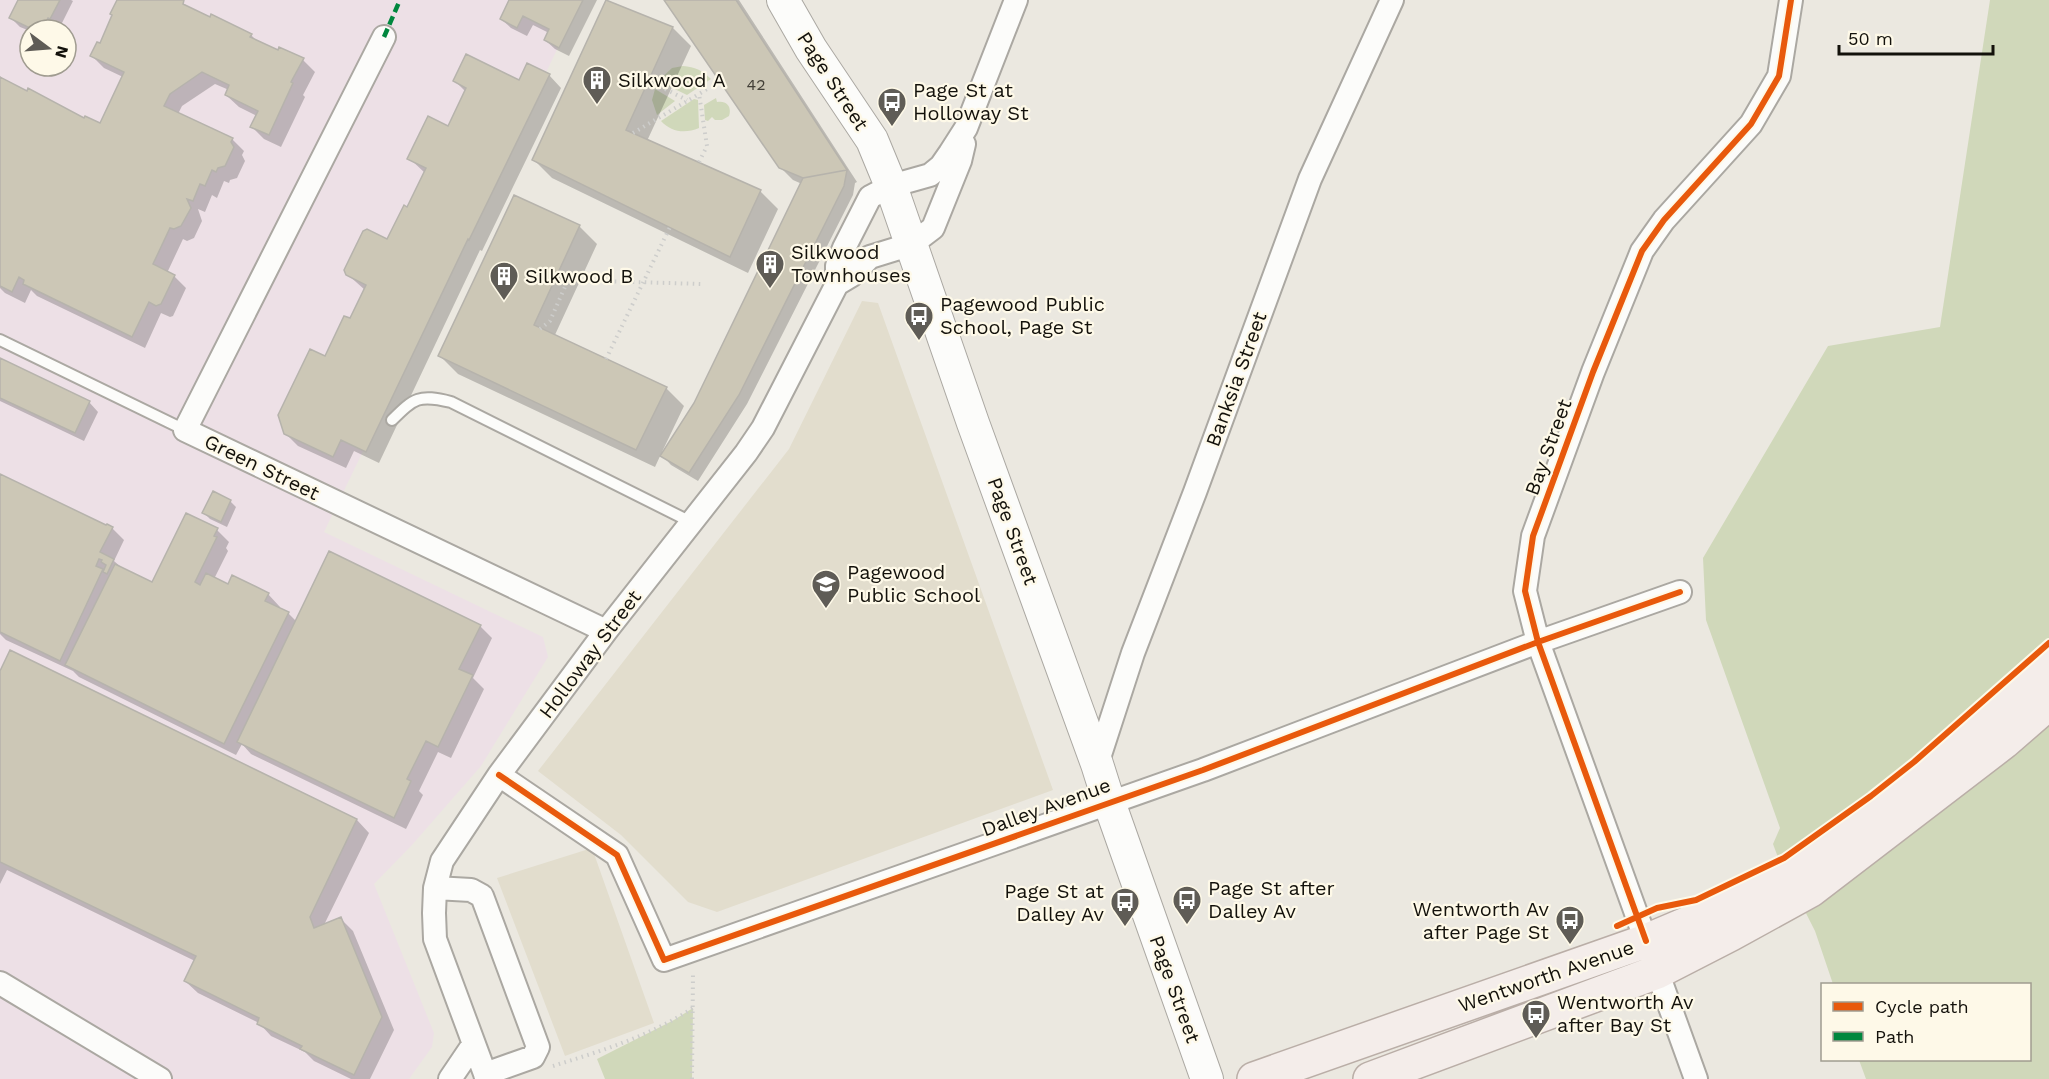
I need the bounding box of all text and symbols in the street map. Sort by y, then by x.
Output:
north arrow [18,18,78,78]
scale bar [1839,18,1994,56]
street label: Page Street [792,27,874,135]
text: 50 m [1848,28,1893,49]
text: N [51,44,73,60]
building icon: Silkwood A [581,64,613,106]
place label: Silkwood A [618,68,726,92]
house number: 42 [746,75,766,94]
place label: Page St at Holloway St [913,78,1029,125]
bus stop icon: Page St at Holloway St [876,86,908,128]
place label: Silkwood Townhouses [791,240,911,287]
building icon: Silkwood Townhouses [754,248,786,290]
building icon: Silkwood B [488,260,520,302]
place label: Silkwood B [525,264,633,288]
place label: Pagewood Public School, Page St [940,292,1105,339]
bus stop icon: Pagewood Public School, Page St [903,300,935,342]
street label: Banksia Street [1201,308,1272,450]
street label: Bay Street [1520,395,1577,498]
street label: Green Street [201,429,324,505]
street label: Page Street [982,474,1044,589]
place label: Pagewood Public School [847,560,980,607]
school or university icon: Pagewood Public School [810,568,842,610]
street label: Holloway Street [534,585,646,723]
street label: Dalley Avenue [978,773,1114,841]
place label: Page St after Dalley Av [1208,876,1335,923]
place label: Page St at Dalley Av [1004,879,1105,926]
bus stop icon: Page St after Dalley Av [1171,884,1203,926]
bus stop icon: Page St at Dalley Av [1109,886,1141,928]
place label: Wentworth Av after Page St [1413,897,1550,944]
bus stop icon: Wentworth Av after Page St [1554,904,1586,946]
street label: Page Street [1144,932,1206,1047]
street label: Wentworth Avenue [1455,935,1637,1017]
legend [1821,983,2031,1061]
place label: Wentworth Av after Bay St [1557,990,1694,1037]
text: Cycle path [1875,996,1969,1017]
bus stop icon: Wentworth Av after Bay St [1520,998,1552,1040]
text: Path [1875,1026,1915,1047]

